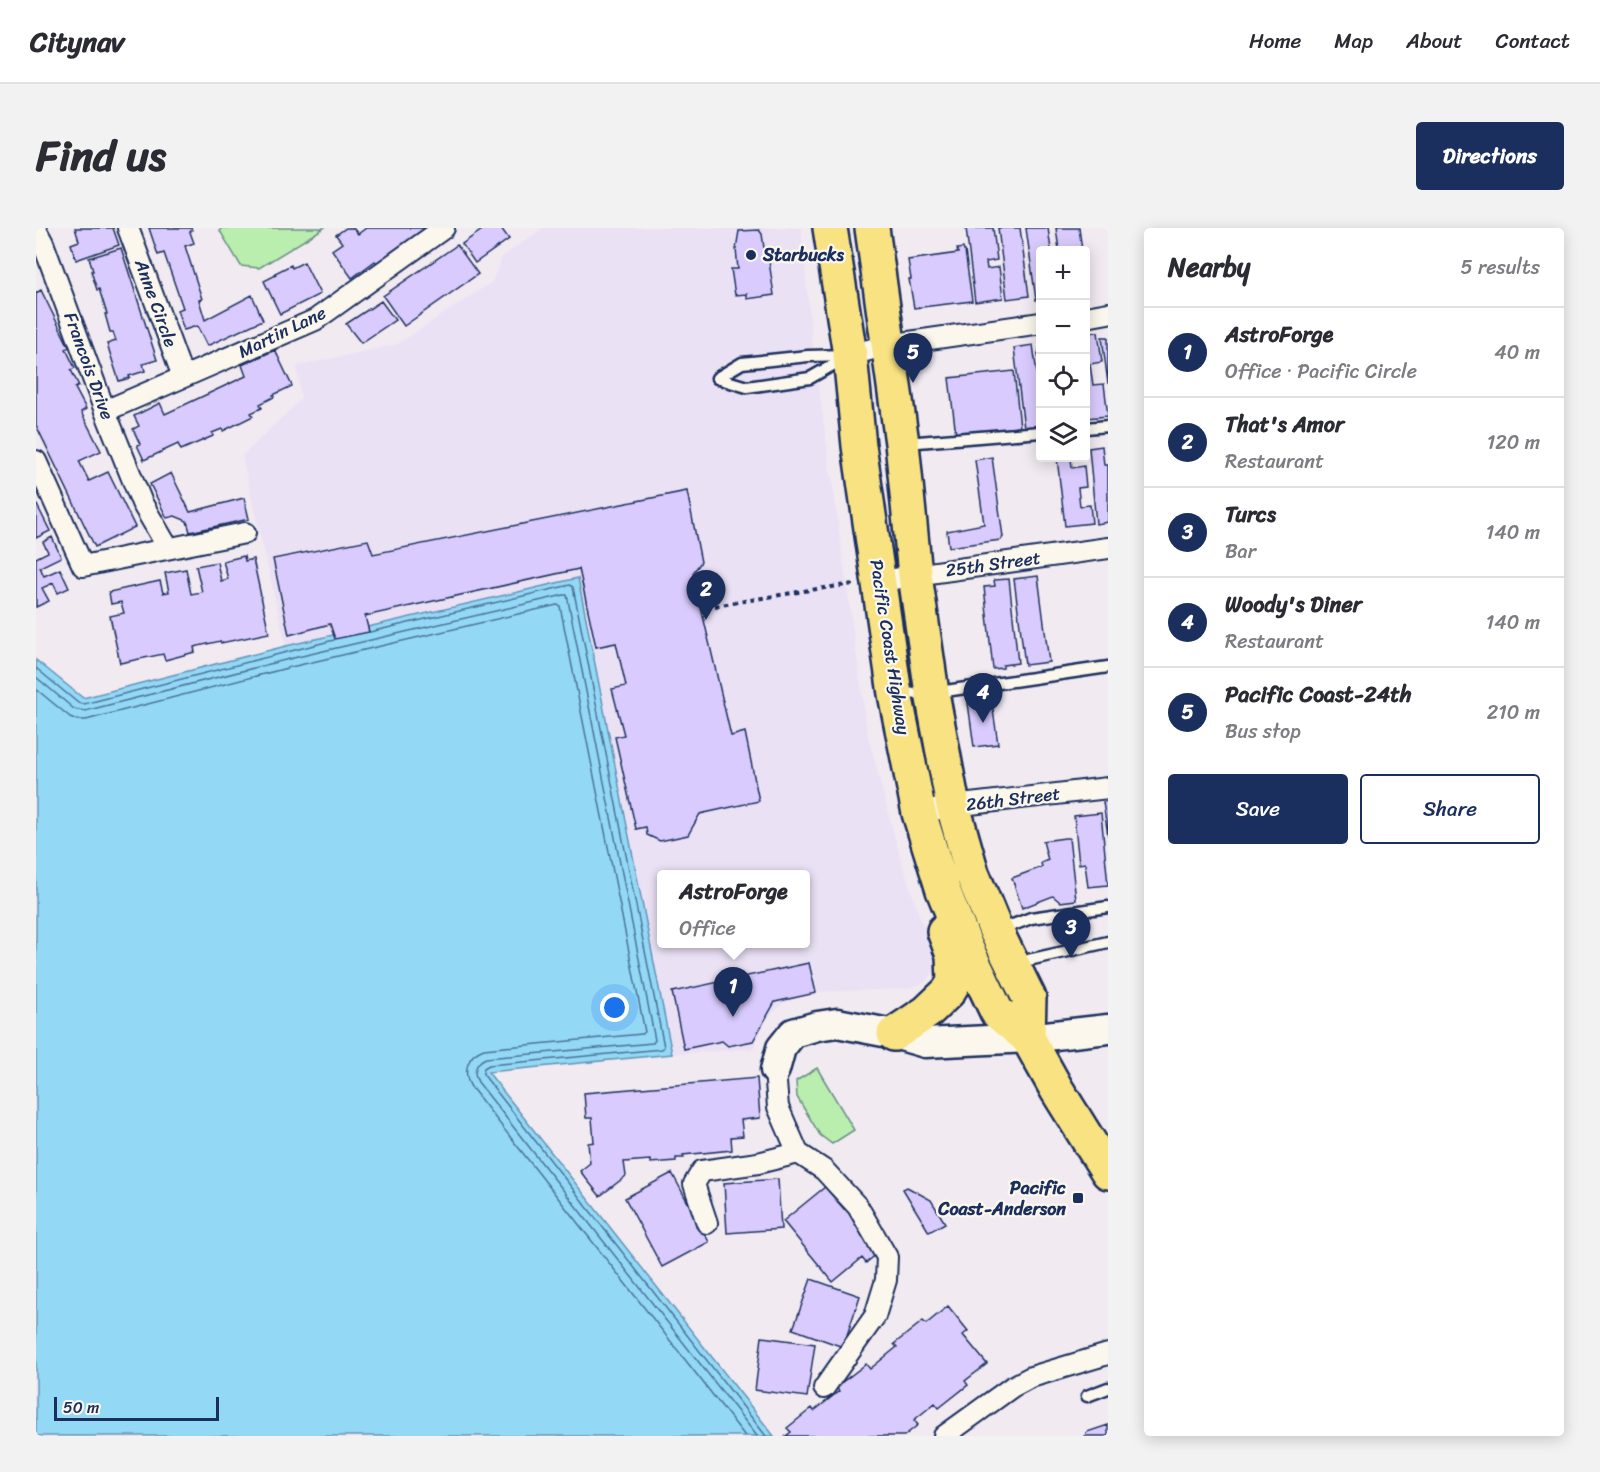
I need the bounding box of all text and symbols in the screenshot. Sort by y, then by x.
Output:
text: Citynav [30,17,124,66]
text: Home [1249,22,1301,60]
text: Map [1334,22,1373,60]
text: About [1406,22,1463,60]
text: Contact [1496,22,1570,60]
text: Find us [36,119,166,193]
button: Directions [1416,122,1564,190]
place label: Starbucks [762,239,844,271]
text: Nearby [1168,244,1250,290]
map controls [1036,246,1090,462]
button: + [1036,246,1090,300]
marker: Starbucks [744,248,758,262]
text: 5 results [1461,250,1540,285]
street label: Anne Circle [125,254,187,352]
street label: Martin Lane [232,297,332,367]
button: − [1036,300,1090,354]
street label: Francois Drive [55,308,123,424]
text: AstroForge [1225,315,1333,354]
pin: 5 [894,334,932,383]
text: 1 [1183,335,1192,370]
text: 40 m [1494,335,1540,370]
button: locate [1036,354,1090,408]
text: Office · Pacific Circle [1225,354,1417,389]
text: That's Amor [1225,405,1344,444]
button: layers [1036,408,1090,462]
text: 2 [1182,425,1193,460]
text: 120 m [1487,425,1540,460]
text: Restaurant [1225,444,1324,479]
text: Turcs [1225,495,1276,534]
text: 3 [1182,515,1193,550]
text: 140 m [1486,515,1540,550]
text: Bar [1225,534,1256,569]
street label: 25th Street [943,541,1043,587]
street label: Pacific Coast Highway [860,557,920,738]
pin: 2 [686,570,726,620]
text: Woody's Diner [1225,585,1362,624]
text: 4 [1181,605,1194,640]
text: 140 m [1486,605,1540,640]
text: Restaurant [1225,624,1324,659]
pin: 4 [964,674,1002,723]
text: Pacific Coast-24th [1225,675,1412,714]
text: 5 [1181,695,1194,730]
text: 210 m [1487,695,1540,730]
text: Bus stop [1225,714,1301,749]
button: Save [1168,774,1348,844]
button: Share [1360,774,1540,844]
street label: 26th Street [964,777,1062,821]
popup [657,870,810,948]
text: AstroForge [679,872,788,911]
pin: 3 [1052,908,1090,958]
text: Office [679,911,736,946]
pin: 1 [714,968,752,1017]
your location [600,993,629,1022]
place label: Pacific Coast-Anderson [937,1172,1066,1225]
marker: Pacific Coast-Anderson [1071,1191,1085,1205]
text: 50 m [63,1393,99,1422]
scale bar [54,1394,219,1422]

